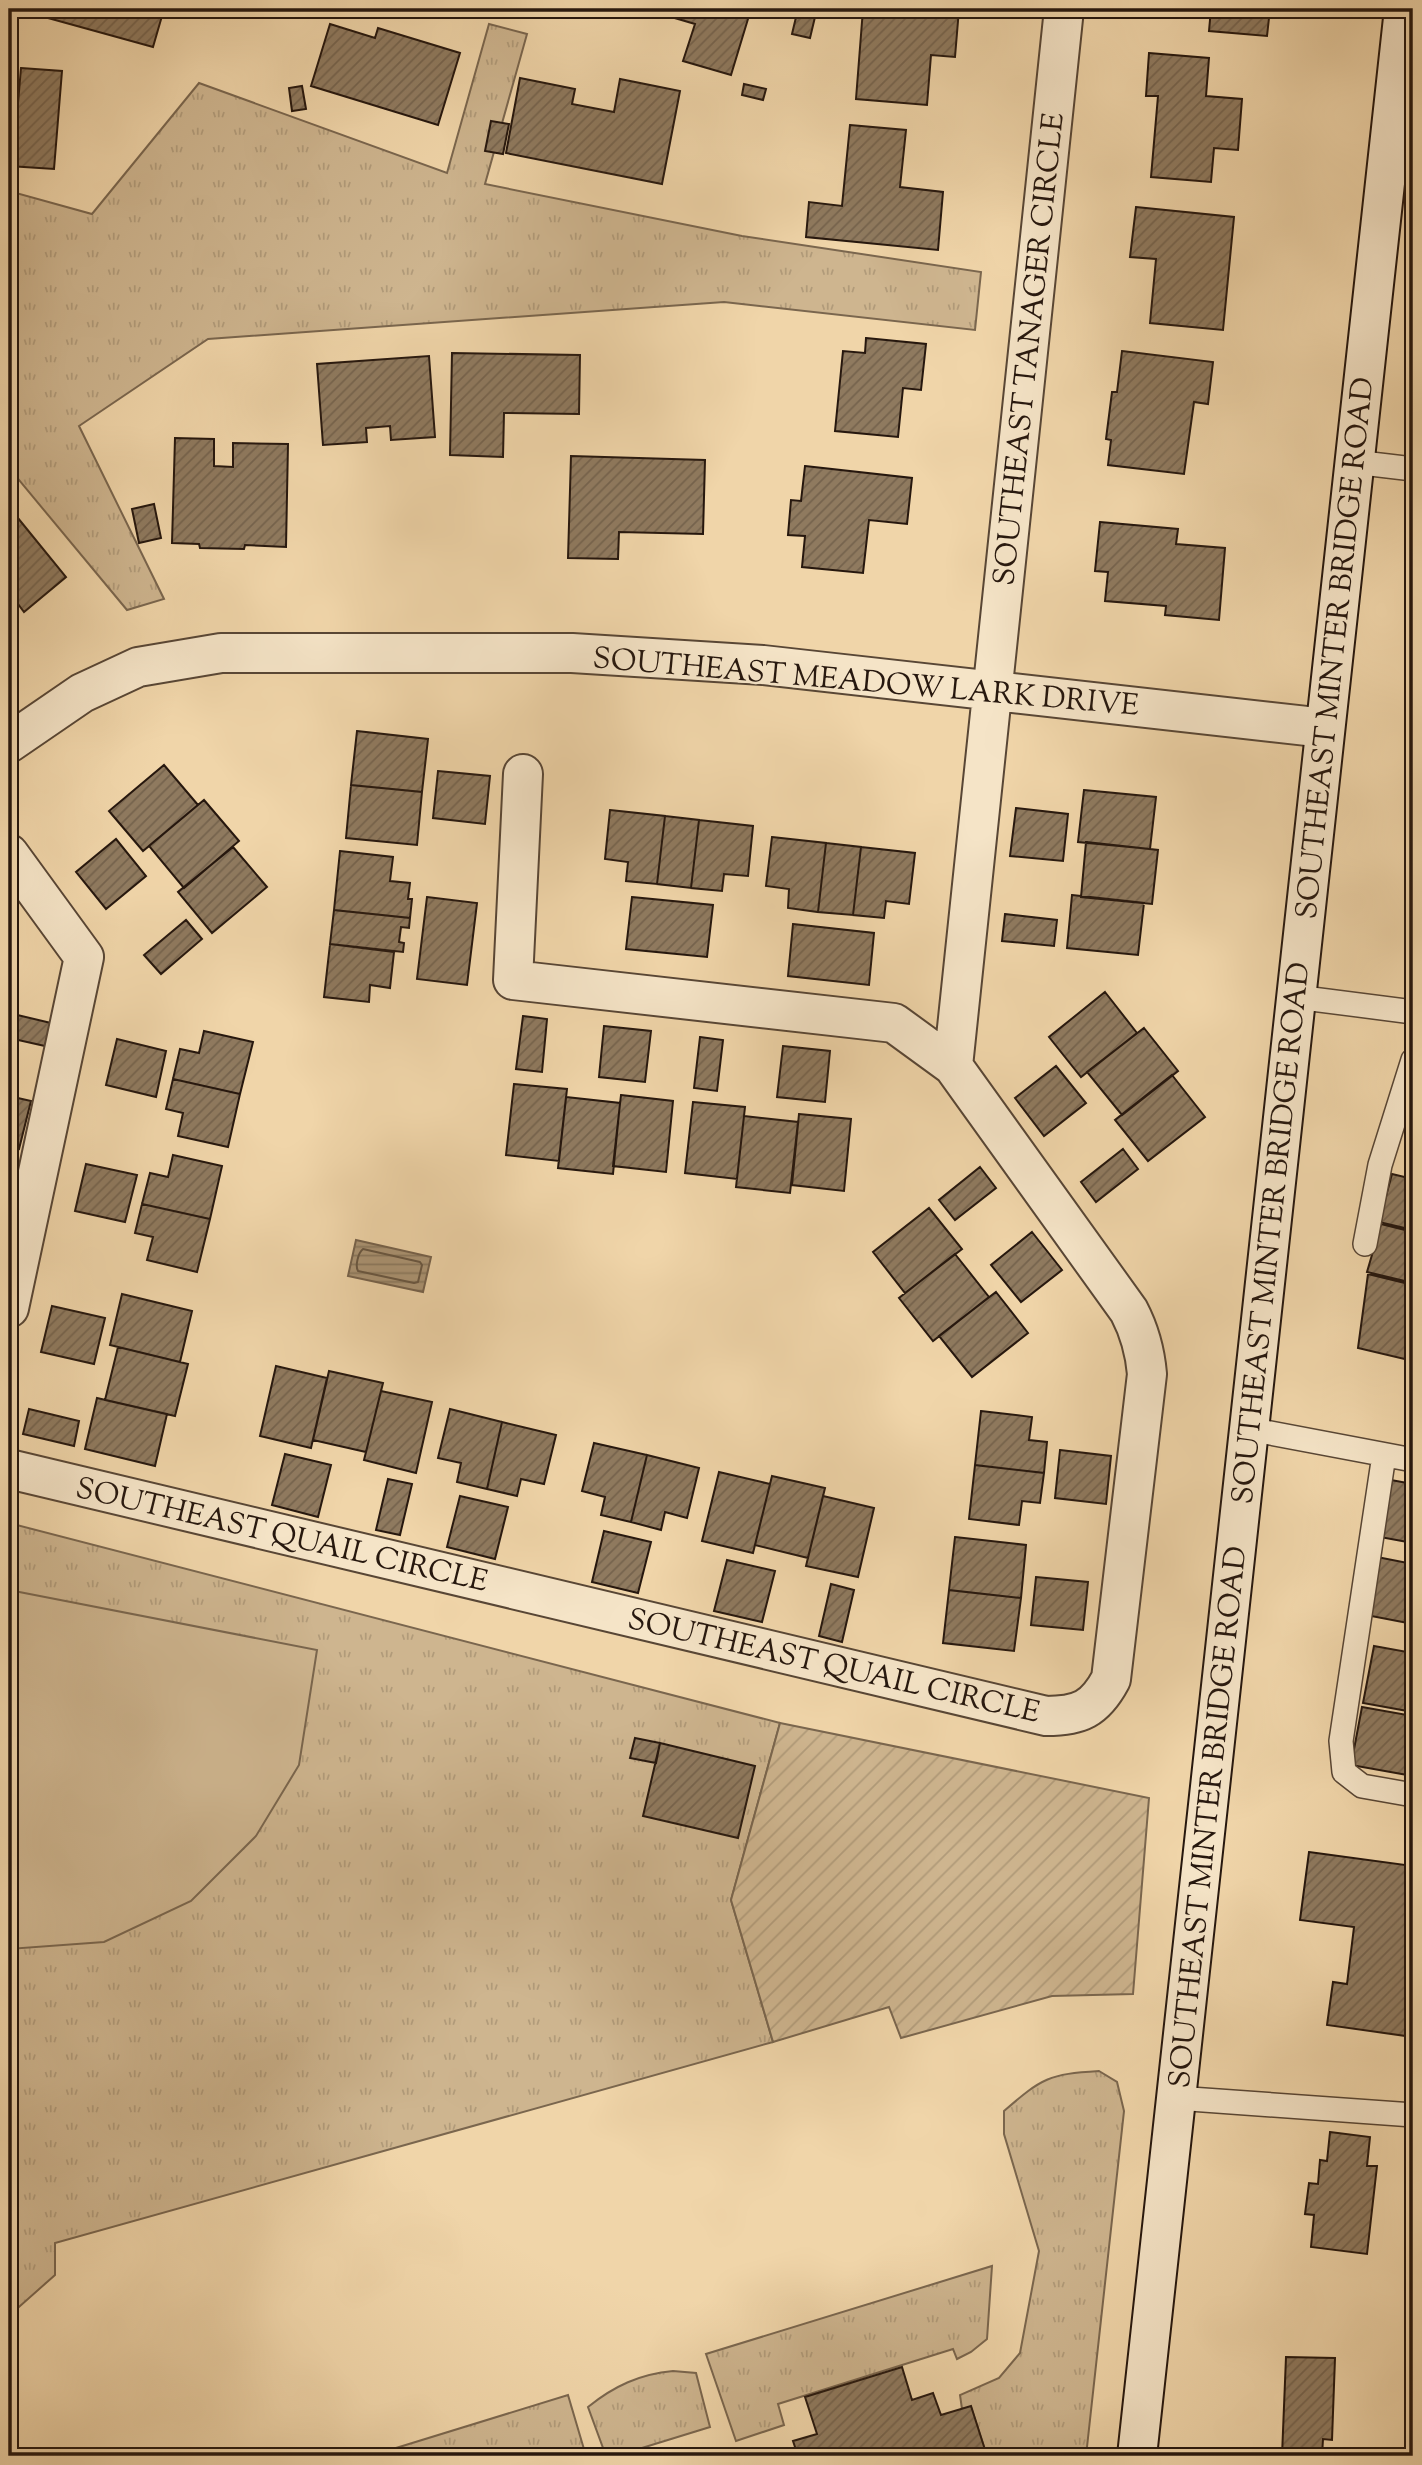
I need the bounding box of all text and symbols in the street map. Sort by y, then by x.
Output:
street label: SOUTHEAST TANAGER CIRCLE [984,111,1077,588]
street label: SOUTHEAST MINTER BRIDGE ROAD [1287,375,1386,921]
street label: SOUTHEAST MEADOW LARK DRIVE [591,638,1141,729]
street label: SOUTHEAST MINTER BRIDGE ROAD [1223,960,1322,1506]
street label: SOUTHEAST QUAIL CIRCLE [71,1468,492,1605]
street label: SOUTHEAST MINTER BRIDGE ROAD [1160,1544,1259,2090]
street label: SOUTHEAST QUAIL CIRCLE [623,1599,1044,1736]

